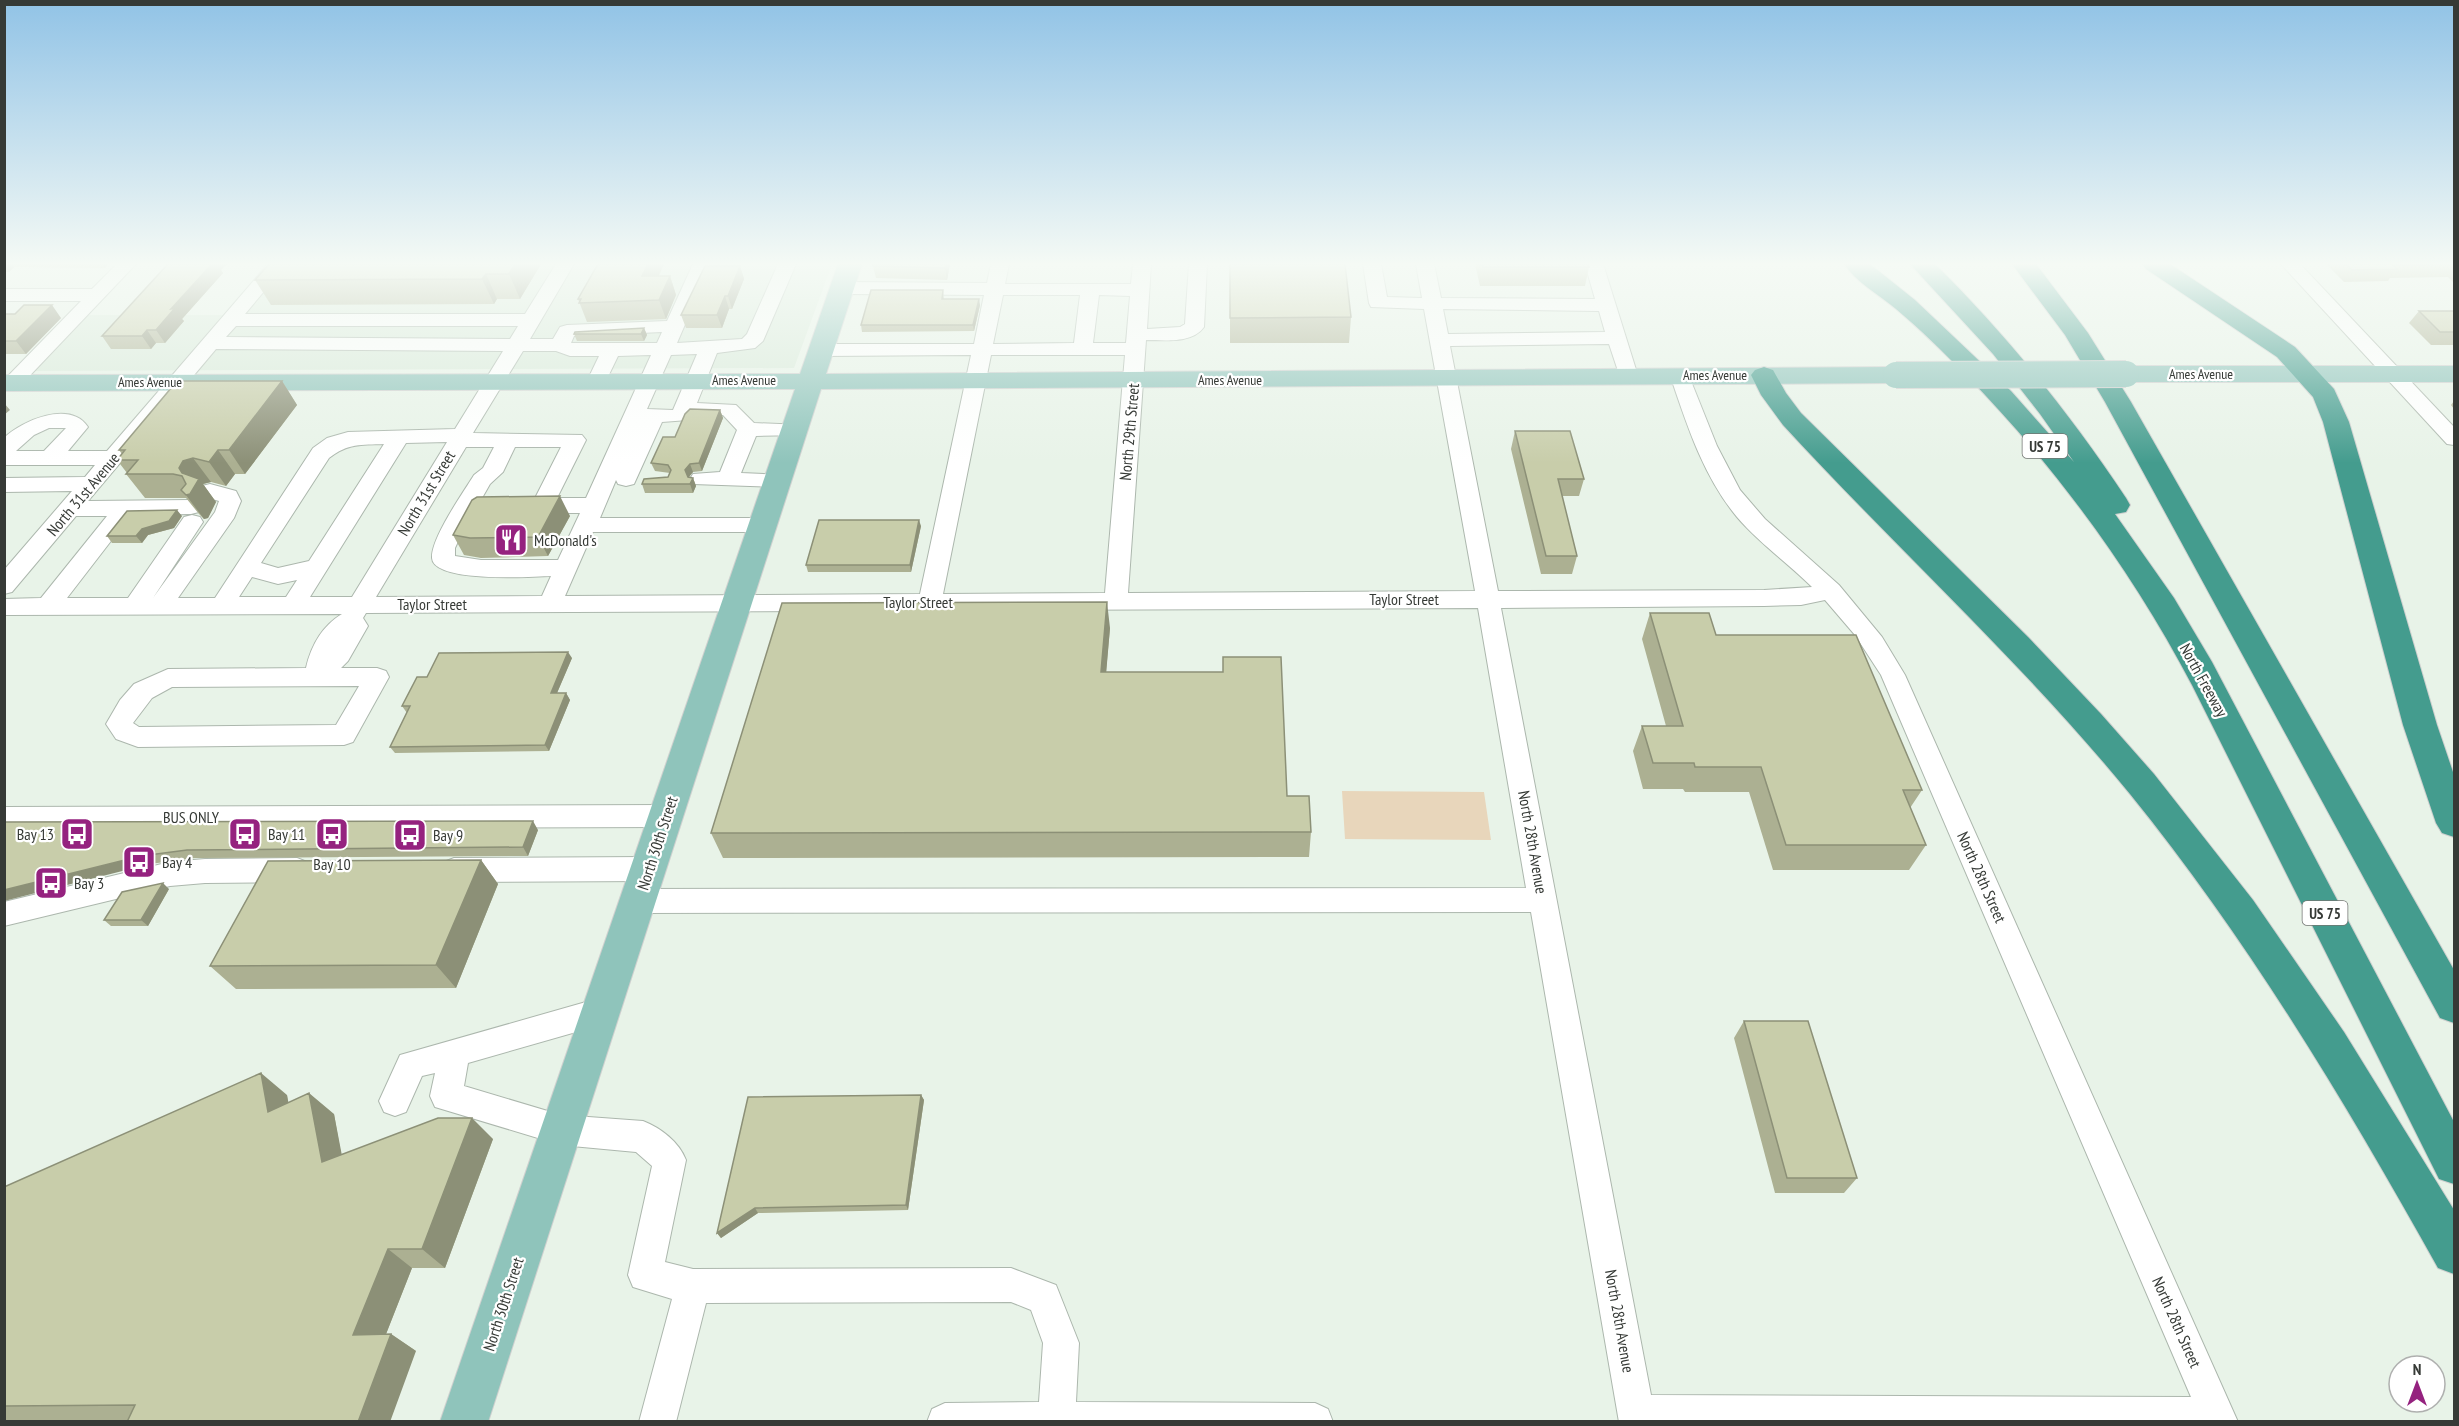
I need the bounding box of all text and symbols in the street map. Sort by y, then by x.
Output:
street label: Ames Avenue [2169,365,2233,383]
street label: Ames Avenue [1683,366,1747,384]
street label: Ames Avenue [712,371,776,389]
street label: Ames Avenue [1198,371,1262,389]
street label: Ames Avenue [118,373,182,391]
street label: North 29th Street [1115,382,1143,481]
road number: US 75 [2022,434,2068,458]
street label: North 31st Street [393,446,460,539]
street label: North 31st Avenue [42,448,124,540]
restaurant icon: McDonald's [493,522,529,558]
place label: McDonald's [534,530,597,550]
street label: Taylor Street [1369,589,1439,609]
street label: Taylor Street [883,592,953,612]
street label: Taylor Street [397,594,467,614]
street label: North Freeway [2176,640,2232,720]
street label: North 28th Avenue [1514,789,1552,895]
street label: North 30th Street [632,793,682,892]
street label: BUS ONLY [163,807,220,827]
bus stop icon: Bay 13 [59,816,95,852]
bus stop icon: Bay 11 [227,816,263,852]
bus stop icon: Bay 10 [314,816,350,852]
bus stop icon: Bay 9 [392,817,428,853]
place label: Bay 13 [17,824,54,844]
place label: Bay 11 [268,824,305,844]
place label: Bay 9 [433,825,463,845]
street label: North 28th Street [1953,828,2011,926]
bus stop icon: Bay 4 [121,844,157,880]
place label: Bay 4 [162,852,192,872]
place label: Bay 10 [313,854,351,874]
bus stop icon: Bay 3 [33,865,69,901]
place label: Bay 3 [74,873,104,893]
road number: US 75 [2302,901,2348,925]
street label: North 30th Street [478,1254,528,1353]
street label: North 28th Avenue [1601,1268,1639,1374]
street label: North 28th Street [2148,1273,2206,1371]
north arrow [2387,1354,2447,1414]
text: N [2413,1359,2421,1379]

